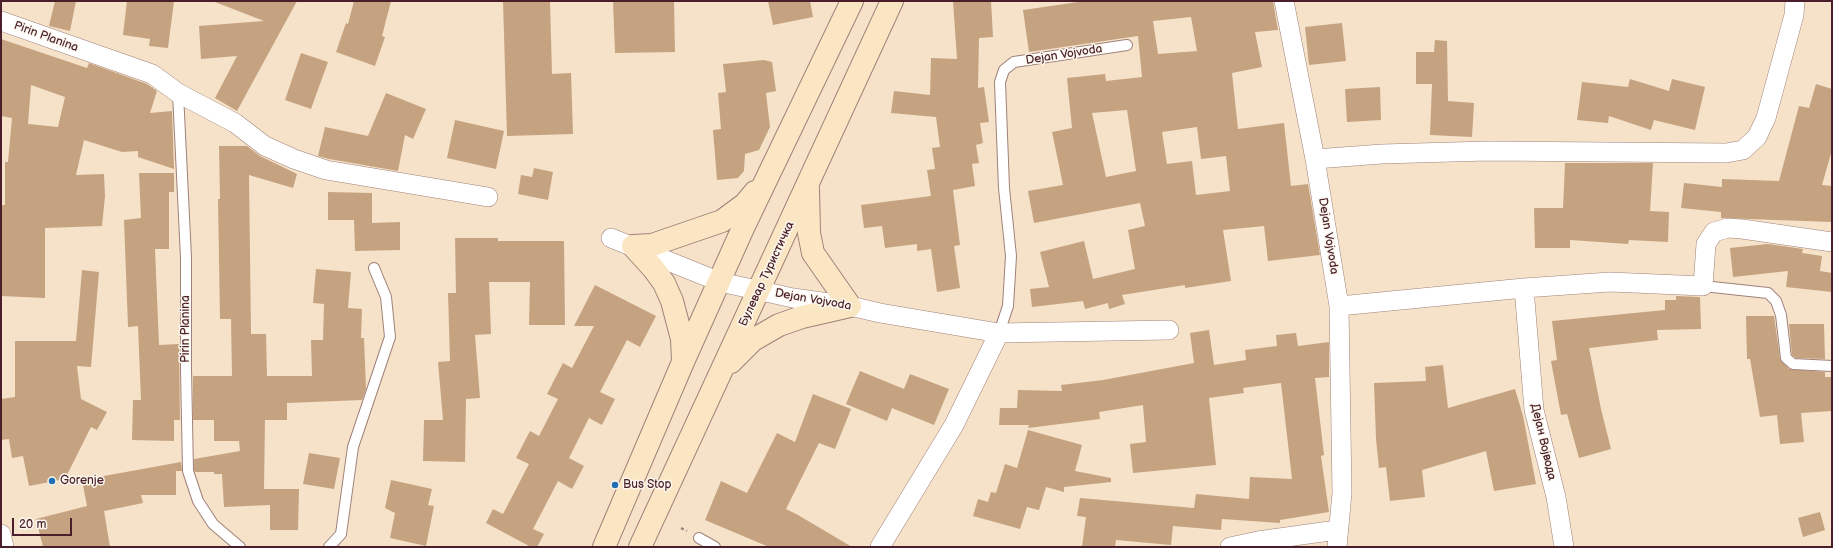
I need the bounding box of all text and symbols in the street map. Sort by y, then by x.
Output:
street label: Pirin Planina [12,19,80,55]
street label: Dejan Vojvoda [1025,42,1103,68]
street label: Dejan Vojvoda [1315,197,1341,275]
street label: Булевар Туристичка [736,219,798,329]
street label: Dejan Vojvoda [774,286,852,314]
street label: Pirin Planina [179,295,193,363]
street label: Дејан Војвода [1527,402,1559,482]
place label: Gorenje [60,474,104,488]
marker: Gorenje [47,476,57,486]
place label: Bus Stop [623,478,671,492]
marker: Bus Stop [610,480,620,490]
scale bar [14,510,74,536]
text: 20 m [19,517,46,532]

